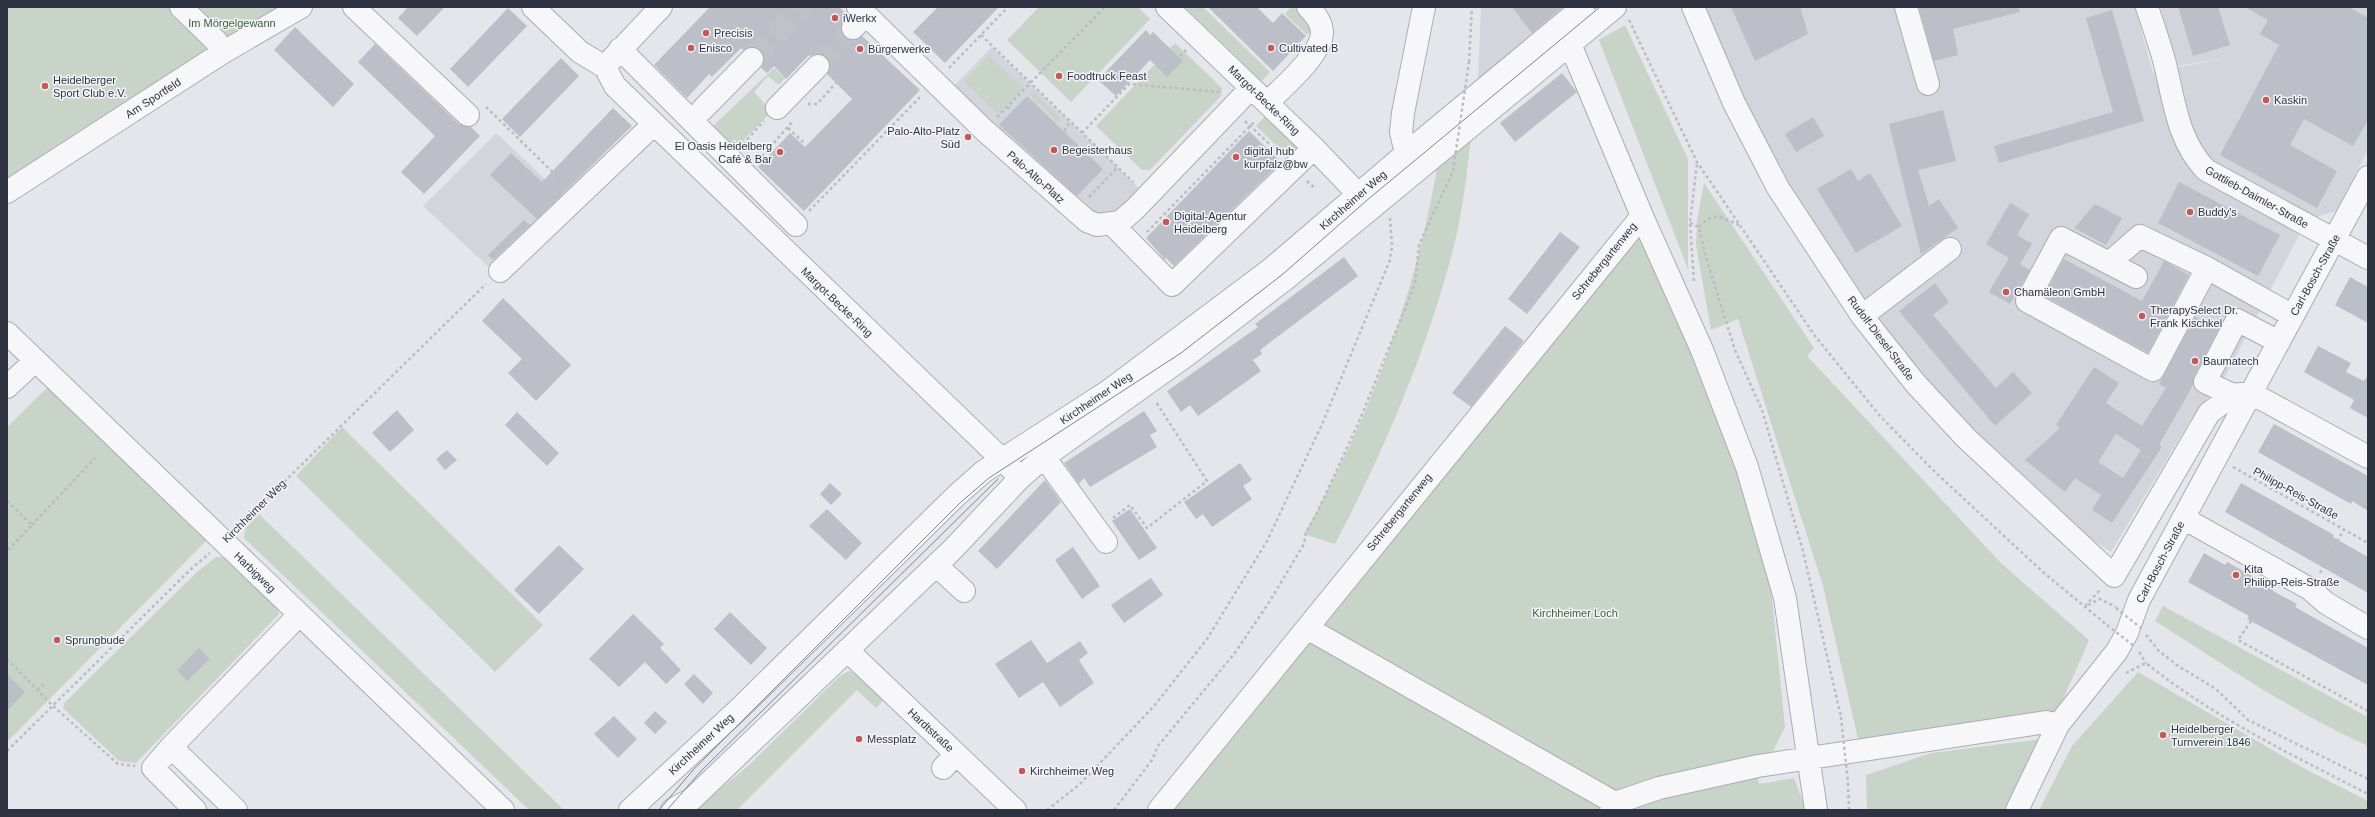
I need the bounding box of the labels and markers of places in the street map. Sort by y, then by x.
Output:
place label: iWerkx [843,12,877,24]
marker: iWerkx [830,13,840,23]
place label: Precisis [714,27,753,39]
marker: Precisis [701,28,711,38]
place label: Enisco [699,42,732,54]
place label: Cultivated B [1279,42,1338,54]
marker: Enisco [686,43,696,53]
place label: Bürgerwerke [868,43,930,55]
marker: Cultivated B [1266,43,1276,53]
marker: Bürgerwerke [855,44,865,54]
place label: Foodtruck Feast [1067,70,1146,82]
marker: Foodtruck Feast [1054,71,1064,81]
place label: Heidelberger Sport Club e.V. [53,74,127,99]
marker: Heidelberger Sport Club e.V. [40,81,50,91]
place label: Kaskin [2274,94,2307,106]
marker: Kaskin [2261,95,2271,105]
place label: Palo-Alto-Platz Süd [887,125,960,150]
marker: Palo-Alto-Platz Süd [963,132,973,142]
place label: El Oasis Heidelberg Café & Bar [675,140,772,165]
place label: Begeisterhaus [1062,144,1133,156]
marker: Begeisterhaus [1049,145,1059,155]
place label: digital hub kurpfalz@bw [1244,145,1308,170]
marker: El Oasis Heidelberg Café & Bar [775,147,785,157]
marker: digital hub kurpfalz@bw [1231,152,1241,162]
place label: Buddy's [2198,206,2237,218]
marker: Buddy's [2185,207,2195,217]
place label: Digital-Agentur Heidelberg [1174,210,1247,235]
marker: Digital-Agentur Heidelberg [1161,217,1171,227]
place label: Chamäleon GmbH [2014,286,2105,298]
marker: Chamäleon GmbH [2001,287,2011,297]
place label: TherapySelect Dr. Frank Kischkel [2150,304,2238,329]
marker: TherapySelect Dr. Frank Kischkel [2137,311,2147,321]
place label: Baumatech [2203,355,2259,367]
marker: Baumatech [2190,356,2200,366]
place label: Kita Philipp-Reis-Straße [2244,563,2339,588]
marker: Kita Philipp-Reis-Straße [2231,570,2241,580]
place label: Sprungbude [65,634,125,646]
marker: Sprungbude [52,635,62,645]
place label: Heidelberger Turnverein 1846 [2171,723,2251,748]
marker: Heidelberger Turnverein 1846 [2158,730,2168,740]
place label: Messplatz [867,733,917,745]
marker: Messplatz [854,734,864,744]
place label: Kirchheimer Weg [1030,765,1114,777]
marker: Kirchheimer Weg [1017,766,1027,776]

